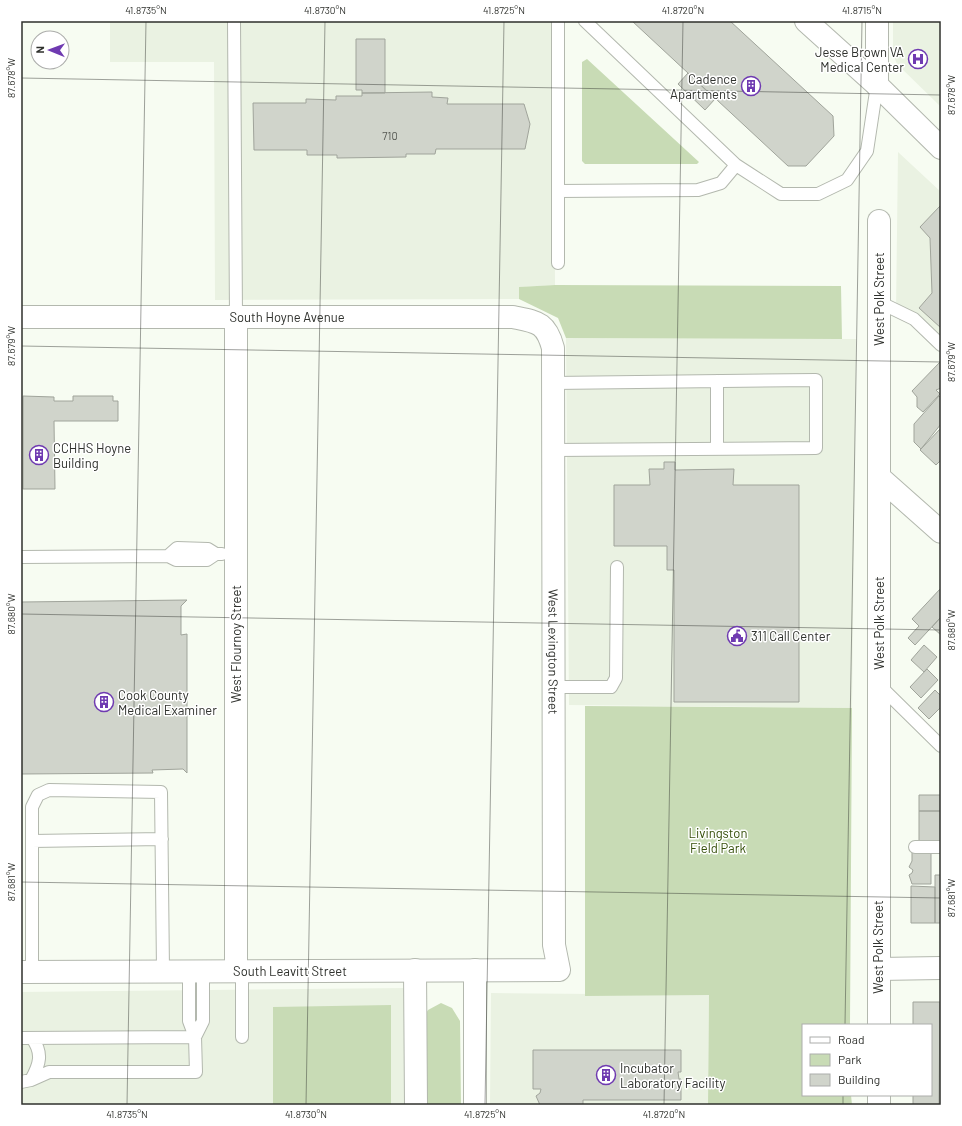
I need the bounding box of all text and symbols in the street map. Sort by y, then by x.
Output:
text: 41.8735°N [125,4,167,16]
text: 41.8730°N [304,4,346,16]
text: 41.8725°N [483,4,525,16]
text: 41.8720°N [662,4,704,16]
text: 41.8715°N [842,4,882,16]
north arrow [30,30,70,70]
place label: Jesse Brown VA Medical Center [815,44,904,75]
text: N [33,46,46,54]
hospital icon: Jesse Brown VA Medical Center [907,48,929,70]
text: 87.678°W [5,58,17,98]
place label: Cadence Apartments [670,71,737,102]
building icon: Cadence Apartments [740,75,762,97]
text: 87.678°W [945,75,957,115]
house number: 710 [382,129,398,142]
street label: West Polk Street [871,252,887,346]
street label: South Hoyne Avenue [229,309,345,325]
text: 87.679°W [5,326,17,366]
text: 87.679°W [945,342,957,382]
place label: CCHHS Hoyne Building [53,440,131,471]
building icon: CCHHS Hoyne Building [28,444,50,466]
street label: West Polk Street [871,576,887,670]
street label: West Flournoy Street [228,585,244,703]
street label: West Lexington Street [545,589,562,715]
text: 87.680°W [5,593,17,634]
text: 87.680°W [945,609,957,650]
public building icon: 311 Call Center [726,625,748,647]
place label: 311 Call Center [751,628,831,644]
place label: Cook County Medical Examiner [118,687,217,718]
building icon: Cook County Medical Examiner [93,691,115,713]
park label: Livingston Field Park [689,825,747,856]
text: 87.681°W [5,863,17,901]
text: 87.681°W [945,879,957,917]
street label: West Polk Street [870,900,886,994]
street label: South Leavitt Street [233,963,347,979]
legend [802,1024,932,1096]
text: Road [838,1032,865,1046]
text: Park [838,1052,862,1066]
place label: Incubator Laboratory Facility [620,1060,725,1091]
building icon: Incubator Laboratory Facility [595,1064,617,1086]
text: Building [838,1072,880,1086]
text: 41.8735°N [106,1108,148,1120]
text: 41.8730°N [285,1108,327,1120]
text: 41.8725°N [464,1108,506,1120]
text: 41.8720°N [643,1108,685,1120]

